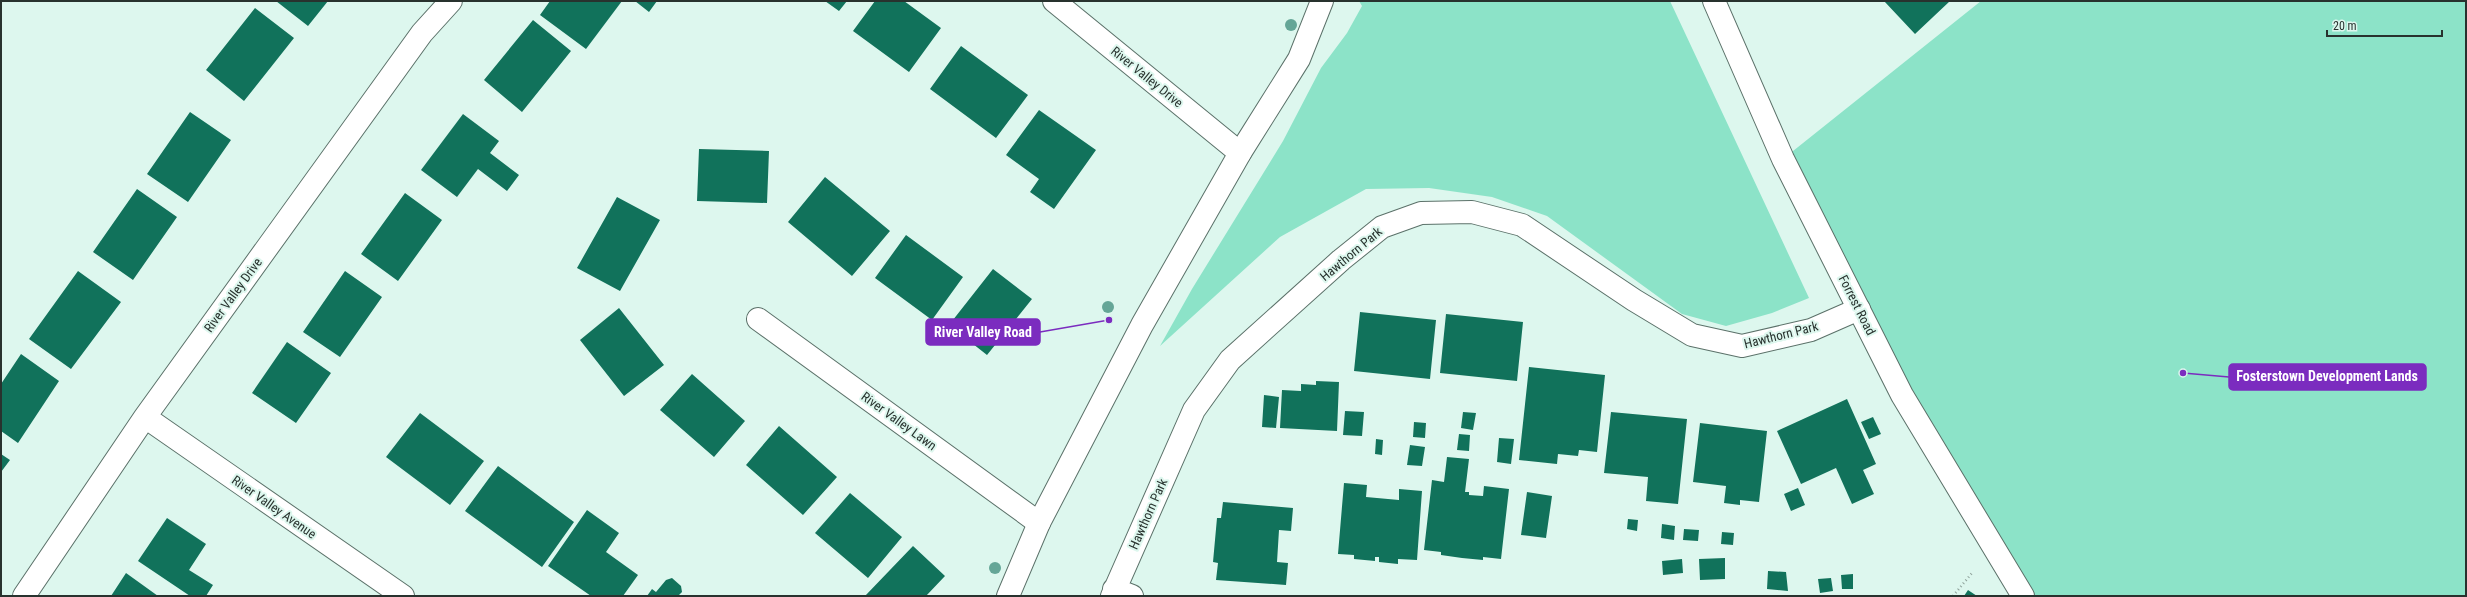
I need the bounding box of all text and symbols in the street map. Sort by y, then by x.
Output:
scale bar [2327,12,2442,38]
text: 20 m [2333,19,2357,33]
street label: River Valley Drive [1108,44,1186,110]
street label: Hawthorn Park [1317,224,1385,284]
street label: River Valley Drive [201,255,265,335]
street label: Forrest Road [1835,272,1879,338]
callout: River Valley Road [926,319,1040,345]
street label: Hawthorn Park [1742,319,1820,351]
text: River Valley Road [934,324,1032,340]
callout: Fosterstown Development Lands [2229,364,2426,390]
text: Fosterstown Development Lands [2236,368,2418,384]
street label: River Valley Lawn [859,389,939,453]
street label: River Valley Avenue [229,472,319,542]
street label: Hawthorn Park [1126,476,1170,552]

